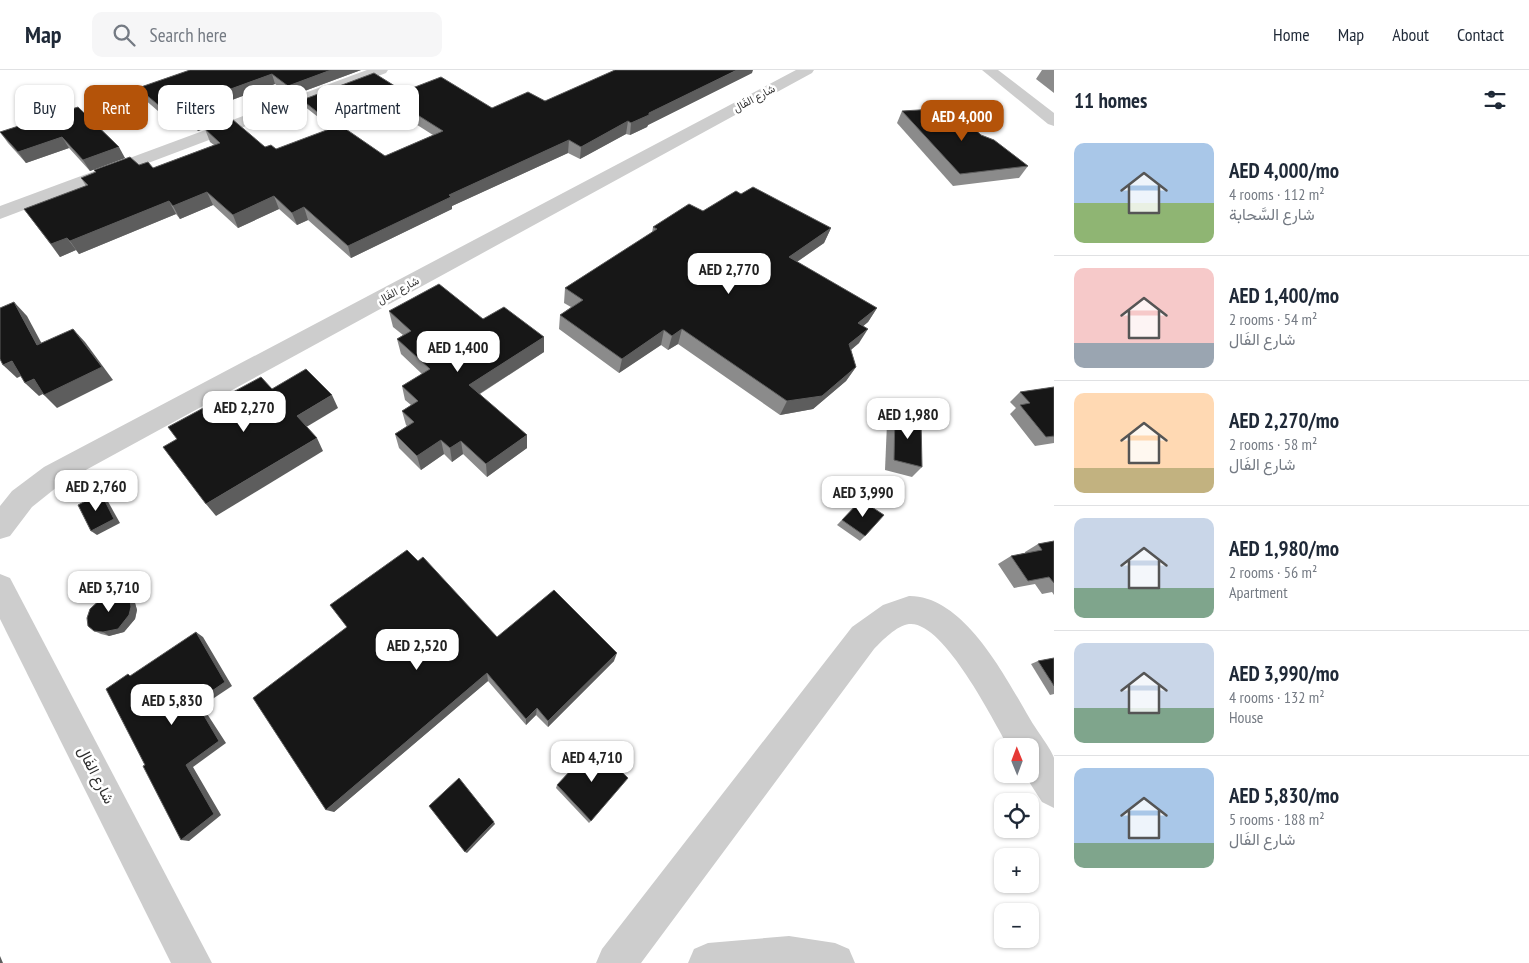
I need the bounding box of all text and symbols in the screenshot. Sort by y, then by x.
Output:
search box [92,12,442,57]
text: Map [25,19,62,50]
icon: search [110,21,138,49]
text: Search here [150,23,227,47]
text: Home [1273,23,1310,46]
text: Map [1338,23,1364,46]
text: About [1392,23,1429,46]
text: Contact [1457,23,1504,46]
street label: شارع الفَال [731,81,778,116]
chip: Buy [15,85,74,130]
chip: Rent [84,85,148,130]
chip: Filters [158,85,233,130]
chip: New [243,85,307,130]
chip: Apartment [317,85,419,130]
icon: filters [1481,86,1509,114]
text: 11 homes [1074,87,1147,114]
pin: AED 4,000 [905,100,1019,142]
text: AED 4,000 [932,106,992,126]
text: AED 4,000/mo [1229,157,1339,184]
icon: home [1114,163,1174,223]
text: 4 rooms · 112 m² [1229,184,1325,204]
text: شارع السَّحابة [1229,204,1315,224]
pin: AED 2,770 [672,252,786,295]
text: AED 2,770 [699,259,759,279]
street label: شارع الفَال [375,273,422,308]
text: AED 1,400/mo [1229,282,1339,309]
icon: home [1114,288,1174,348]
text: 2 rooms · 54 m² [1229,309,1317,329]
text: شارع الفَال [1229,329,1295,349]
pin: AED 1,400 [401,330,515,373]
text: AED 1,400 [428,337,488,357]
pin: AED 2,270 [187,390,301,433]
text: AED 2,270 [214,397,274,417]
pin: AED 1,980 [851,398,965,440]
text: AED 1,980 [878,404,938,424]
text: AED 2,270/mo [1229,407,1339,434]
icon: home [1114,413,1174,473]
text: 2 rooms · 58 m² [1229,434,1317,454]
text: شارع الفَال [1229,454,1295,474]
pin: AED 2,760 [39,470,153,512]
text: AED 2,760 [66,476,126,496]
pin: AED 3,990 [806,476,920,518]
text: AED 3,990 [833,482,893,502]
text: AED 1,980/mo [1229,535,1339,562]
icon: home [1114,538,1174,598]
text: 2 rooms · 56 m² [1229,562,1317,582]
pin: AED 3,710 [52,570,166,613]
text: AED 3,710 [79,577,139,597]
text: Apartment [1229,582,1288,602]
pin: AED 2,520 [360,628,474,671]
text: AED 2,520 [387,635,447,655]
text: AED 3,990/mo [1229,660,1339,687]
icon: home [1114,663,1174,723]
pin: AED 5,830 [115,684,229,726]
text: 4 rooms · 132 m² [1229,687,1325,707]
text: AED 5,830 [142,690,202,710]
text: House [1229,707,1263,727]
north arrow [994,738,1039,782]
map controls [994,738,1039,948]
pin: AED 4,710 [535,740,649,783]
street label: شارع الفَال [72,743,119,808]
text: AED 4,710 [562,747,622,767]
text: AED 5,830/mo [1229,782,1339,809]
icon: home [1114,788,1174,848]
button: locate [994,793,1039,838]
text: 5 rooms · 188 m² [1229,809,1325,829]
text: شارع الفَال [1229,829,1295,849]
button: + [994,848,1039,893]
button: − [994,903,1039,948]

